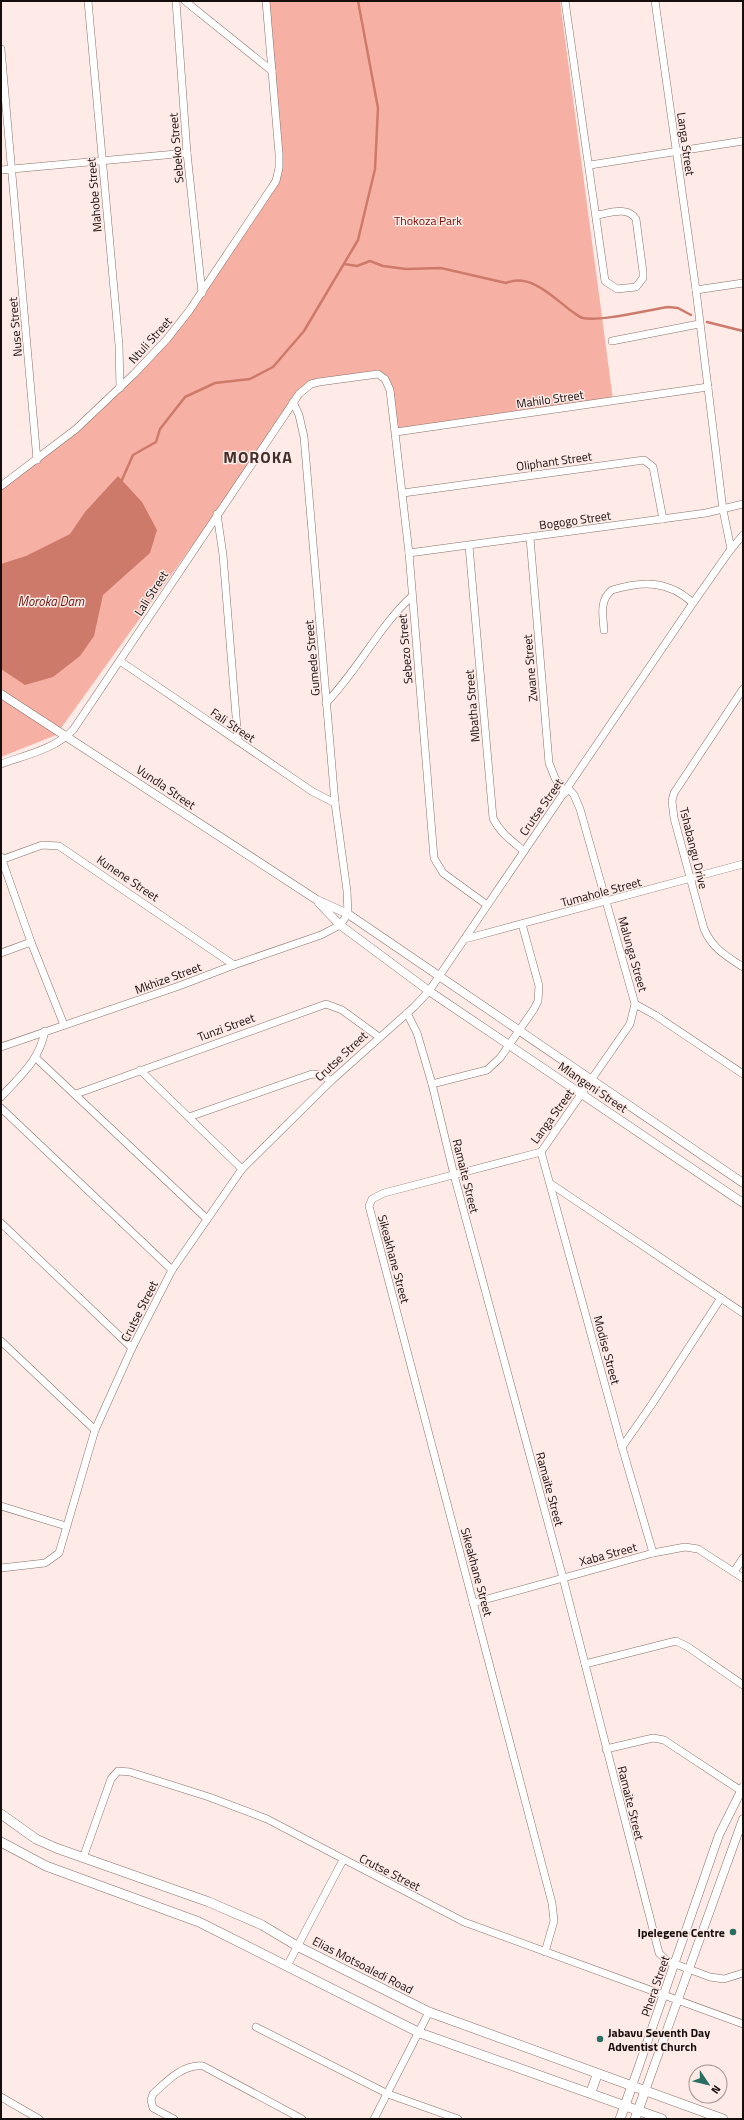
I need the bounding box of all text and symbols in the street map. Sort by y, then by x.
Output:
street label: Sebeko Street [163,111,189,184]
street label: Langa Street [672,111,700,178]
street label: Mahobe Street [81,156,107,233]
park label: Thokoza Park [394,211,462,230]
street label: Nuse Street [3,296,27,358]
street label: Ntuli Street [124,312,177,368]
street label: Mahilo Street [515,385,586,413]
district label: MOROKA [223,445,293,469]
street label: Oliphant Street [515,446,594,476]
street label: Bogogo Street [538,505,613,534]
street label: Lali Street [129,566,173,619]
water label: Moroka Dam [18,591,85,611]
street label: Sebezo Street [392,612,418,685]
street label: Gumede Street [299,619,325,697]
street label: Zwane Street [518,633,542,702]
street label: Mbatha Street [459,668,485,743]
street label: Fali Street [207,703,260,748]
street label: Vundla Street [132,760,200,814]
street label: Crutse Street [514,774,568,840]
street label: Tshabangu Drive [675,805,713,891]
street label: Kunene Street [93,850,164,906]
street label: Tumahole Street [559,872,644,912]
street label: Malunga Street [613,914,653,995]
street label: Mkhize Street [132,957,205,999]
street label: Tunzi Street [195,1008,258,1046]
street label: Crutse Street [310,1026,372,1086]
street label: Mlangeni Street [554,1057,632,1118]
street label: Langa Street [526,1084,579,1147]
street label: Ramaite Street [448,1137,485,1216]
street label: Sikeakhane Street [373,1213,415,1306]
street label: Crutse Street [115,1276,163,1345]
street label: Modise Street [589,1313,626,1387]
street label: Ramaite Street [531,1450,569,1529]
street label: Sikeakhane Street [456,1526,498,1619]
street label: Xaba Street [577,1537,640,1571]
street label: Ramaite Street [613,1764,650,1843]
street label: Crutse Street [356,1848,425,1896]
place label: Ipelegene Centre [638,1923,725,1942]
marker: Ipelegene Centre [728,1927,738,1937]
street label: Elias Motsoaledi Road [309,1931,417,1999]
street label: Phera Street [636,1952,675,2019]
place label: Jabavu Seventh Day Adventist Church [608,2023,710,2056]
marker: Jabavu Seventh Day Adventist Church [595,2034,605,2044]
north arrow [688,2064,728,2104]
text: N [707,2082,725,2097]

